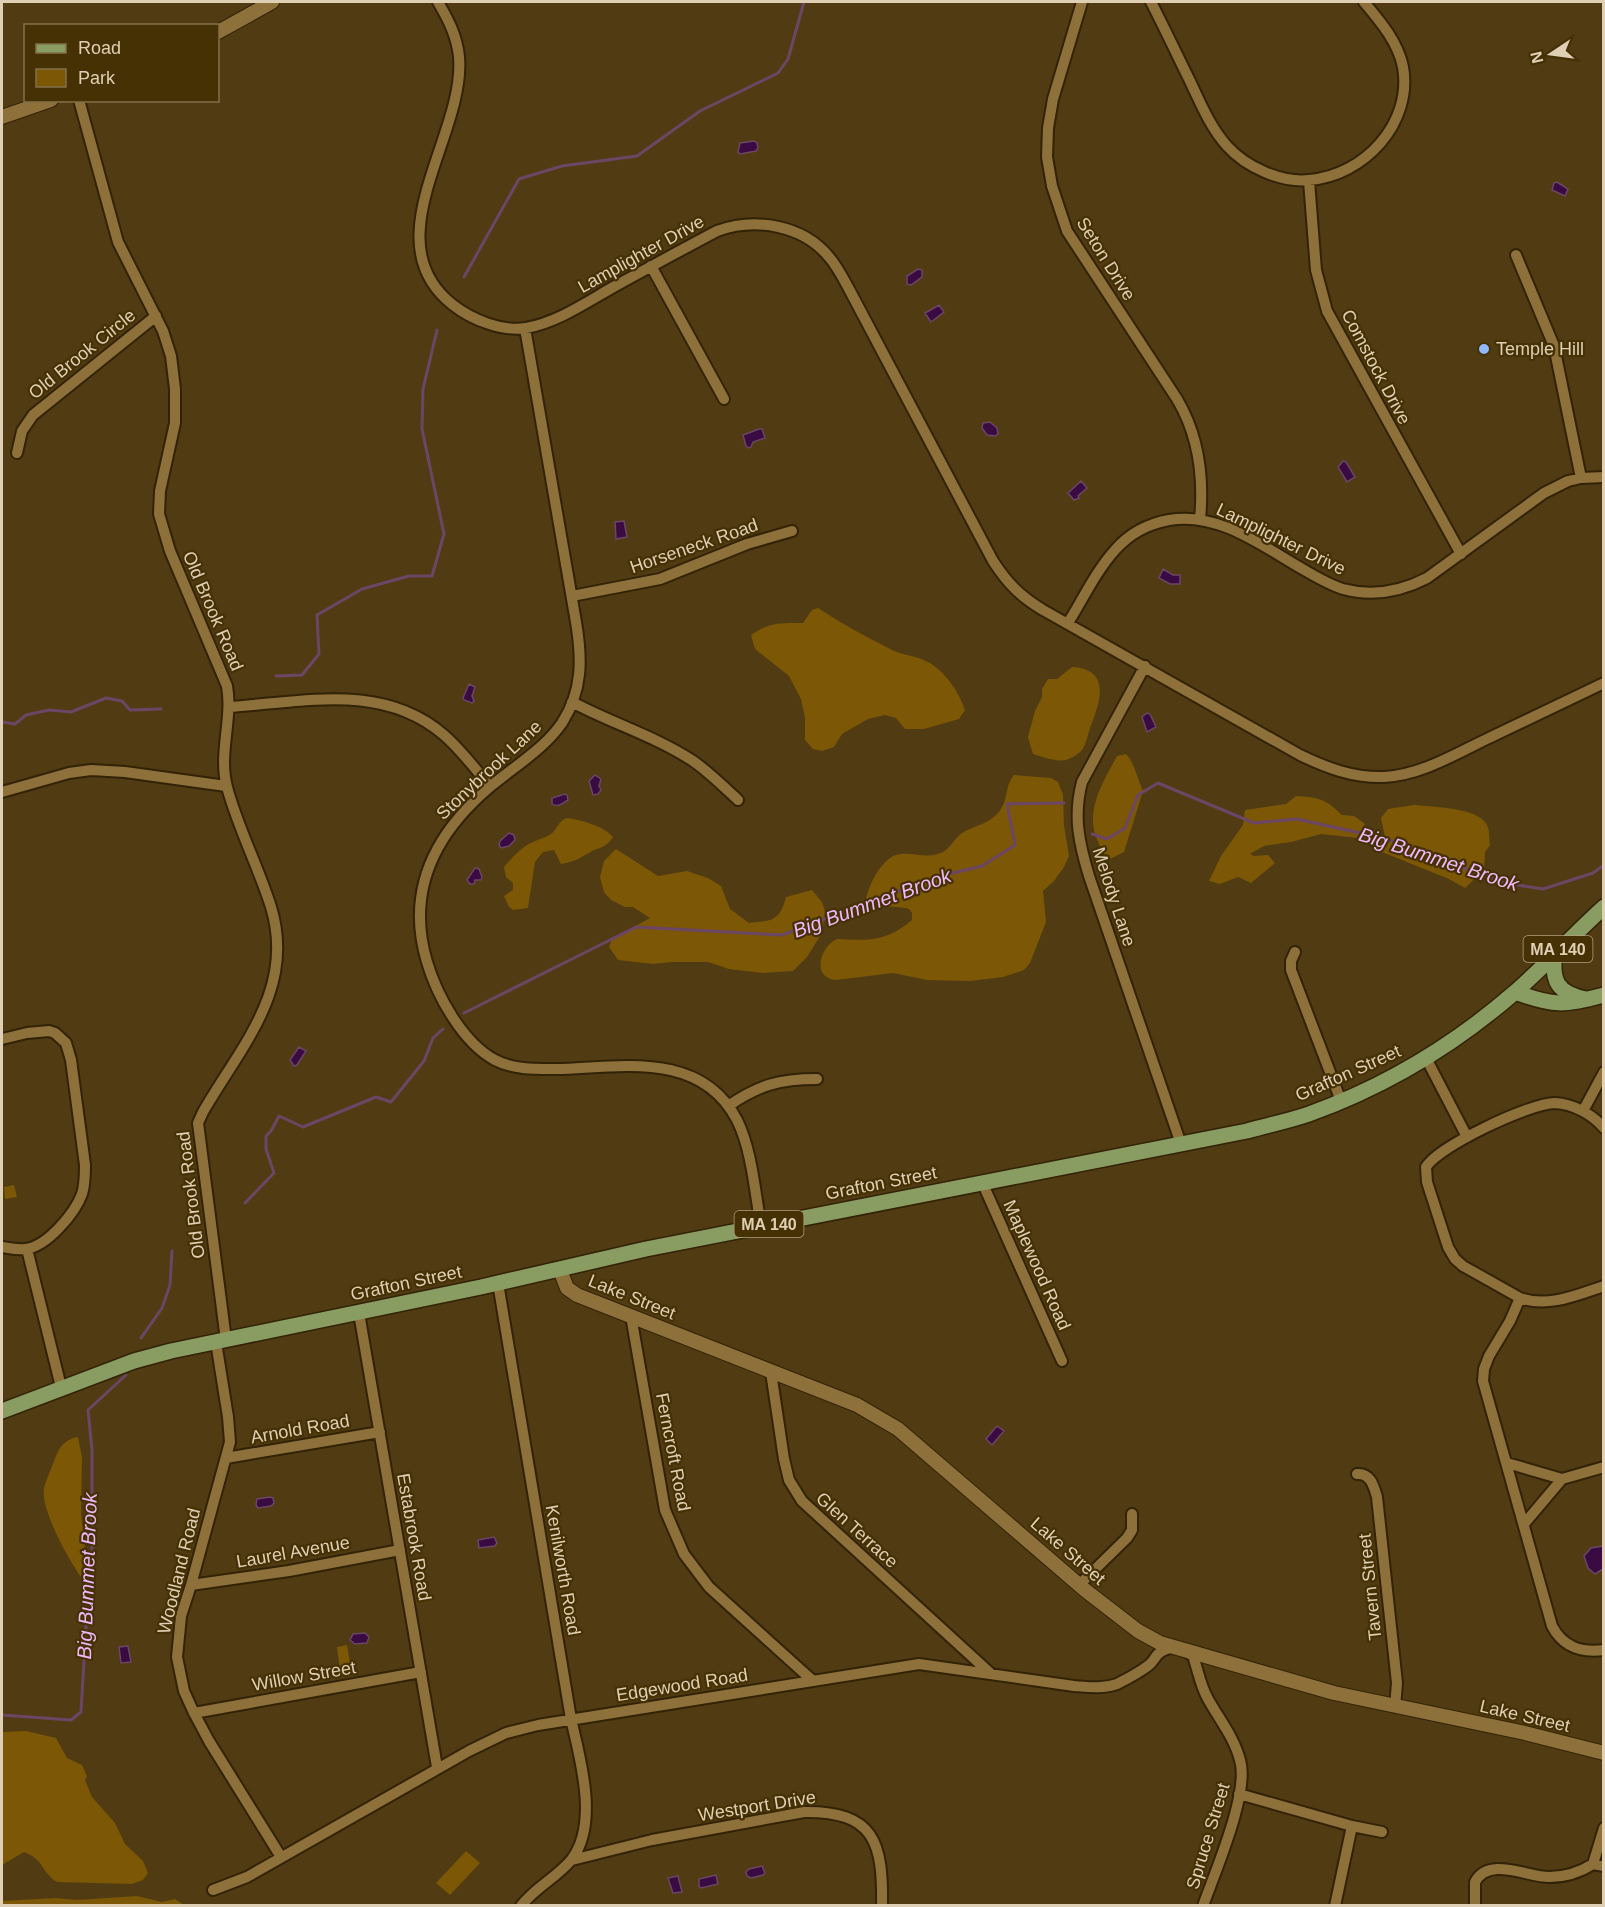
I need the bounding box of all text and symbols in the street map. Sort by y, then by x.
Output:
legend [24,24,219,102]
north arrow [1521,24,1581,84]
text: Road [78,38,121,58]
text: N [1527,50,1546,65]
text: Park [78,68,116,88]
street label: Lamplighter Drive [574,211,708,297]
street label: Seton Drive [1073,214,1139,304]
street label: Old Brook Circle [25,305,139,403]
street label: Comstock Drive [1337,306,1415,428]
place label: Temple Hill [1496,339,1584,359]
marker: Temple Hill [1477,342,1491,356]
street label: Lamplighter Drive [1213,499,1349,579]
street label: Horseneck Road [627,515,761,577]
street label: Old Brook Road [179,548,247,674]
street label: Stonybrook Lane [432,716,546,824]
water label: Big Bummet Brook [1356,823,1523,896]
street label: Melody Lane [1089,845,1139,949]
water label: Big Bummet Brook [790,864,955,942]
road number: MA 140 [1524,936,1592,962]
street label: Grafton Street [1292,1041,1404,1105]
street label: Old Brook Road [173,1130,209,1260]
street label: Grafton Street [824,1162,938,1204]
street label: Maplewood Road [999,1197,1075,1333]
road number: MA 140 [734,1211,804,1237]
street label: Grafton Street [349,1261,463,1305]
street label: Lake Street [586,1270,678,1324]
street label: Ferncroft Road [652,1391,694,1513]
street label: Arnold Road [249,1410,351,1448]
street label: Estabrook Road [393,1472,435,1602]
street label: Glen Terrace [812,1488,902,1572]
water label: Big Bummet Brook [73,1491,101,1660]
street label: Kenilworth Road [542,1503,584,1637]
street label: Woodland Road [154,1506,204,1636]
street label: Lake Street [1027,1513,1109,1589]
street label: Laurel Avenue [235,1532,351,1572]
street label: Tavern Street [1354,1533,1386,1641]
street label: Willow Street [251,1657,357,1695]
street label: Edgewood Road [615,1665,749,1705]
street label: Lake Street [1478,1696,1572,1736]
street label: Spruce Street [1182,1780,1234,1892]
street label: Westport Drive [697,1787,817,1825]

